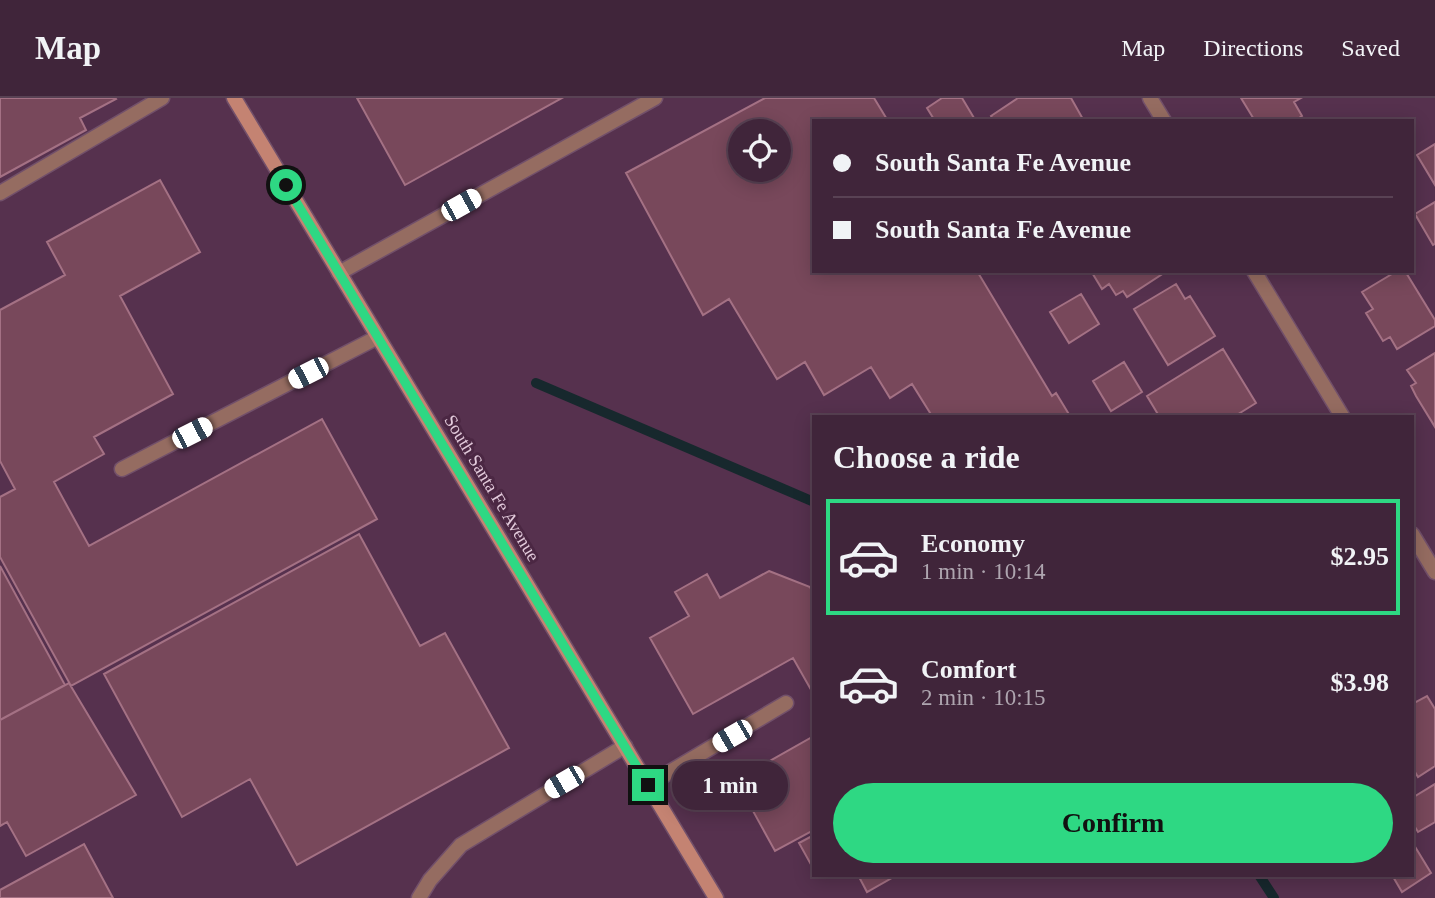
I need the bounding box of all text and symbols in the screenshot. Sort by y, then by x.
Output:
text: Map [35,30,101,66]
text: Map [1121,35,1165,61]
text: Directions [1203,35,1303,61]
text: Saved [1341,35,1400,61]
map controls [728,119,791,182]
button: locate [728,119,791,182]
text: South Santa Fe Avenue [875,148,1131,177]
route start [270,169,302,201]
car [438,186,485,224]
text: South Santa Fe Avenue [875,215,1131,244]
car [285,354,332,392]
street label: South Santa Fe Avenue [440,411,544,565]
car [169,414,216,452]
text: Choose a ride [833,439,1020,475]
icon: car [837,526,900,589]
text: Economy [921,529,1025,558]
text: $2.95 [1331,542,1389,571]
text: 1 min · 10:14 [921,559,1046,584]
icon: car [837,652,900,715]
text: Comfort [921,655,1016,684]
text: $3.98 [1331,668,1389,697]
text: 2 min · 10:15 [921,685,1046,710]
car [709,716,756,756]
callout: 1 min [672,760,788,810]
car [541,762,588,802]
route end [632,769,664,801]
text: 1 min [702,773,758,798]
button: Confirm [833,783,1393,863]

